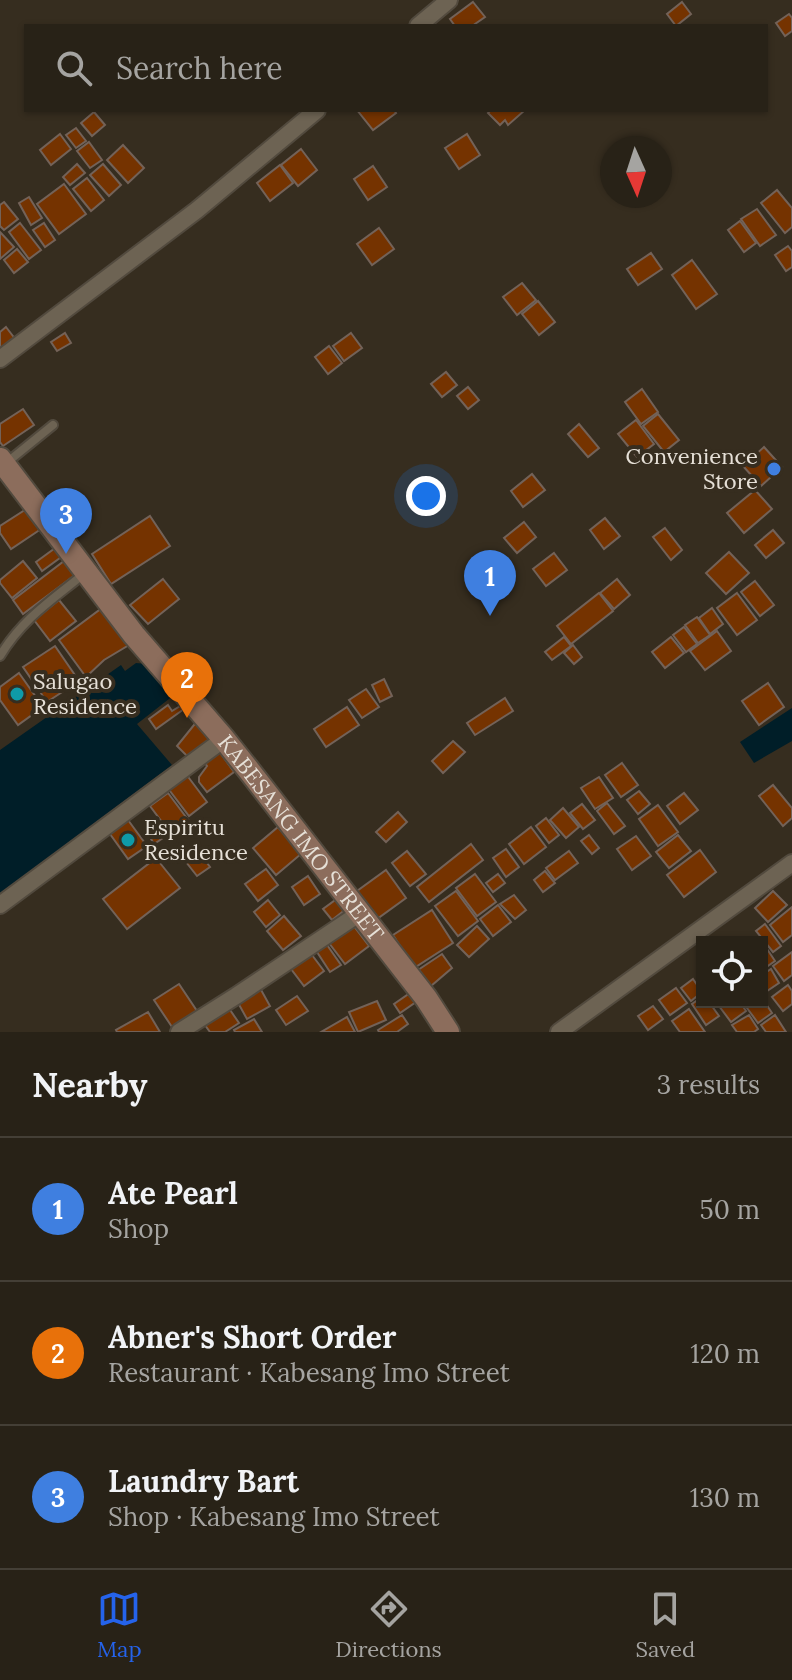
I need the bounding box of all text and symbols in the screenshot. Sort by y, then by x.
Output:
search box [24,24,768,112]
icon: search [52,46,96,90]
text: Search here [116,49,283,87]
north arrow [600,136,672,208]
place label: Convenience Store [625,442,758,495]
marker: Convenience Store [765,460,783,478]
your location [406,476,446,516]
pin: 3 [40,488,92,554]
pin: 1 [464,550,516,616]
pin: 2 [161,652,213,718]
place label: Salugao Residence [33,667,137,720]
marker: Salugao Residence [8,685,26,703]
street label: KABESANG IMO STREET [212,729,390,946]
place label: Espiritu Residence [144,813,248,866]
marker: Espiritu Residence [119,831,137,849]
map controls [696,936,768,1008]
button: locate [696,936,768,1008]
text: Nearby [32,1063,148,1106]
text: 3 results [657,1068,760,1101]
text: Ate Pearl [108,1174,238,1212]
text: 1 [53,1193,63,1226]
text: 50 m [700,1193,760,1226]
text: Shop [108,1212,169,1245]
text: Abner's Short Order [108,1318,396,1356]
text: 2 [51,1337,65,1370]
text: 120 m [690,1337,760,1370]
text: Restaurant · Kabesang Imo Street [108,1356,510,1389]
text: Laundry Bart [108,1462,299,1500]
text: 3 [51,1481,65,1514]
text: 130 m [690,1481,760,1514]
text: Shop · Kabesang Imo Street [108,1500,440,1533]
tab: Map [97,1587,142,1663]
tab: Directions [335,1587,442,1663]
tab: Saved [636,1587,695,1663]

